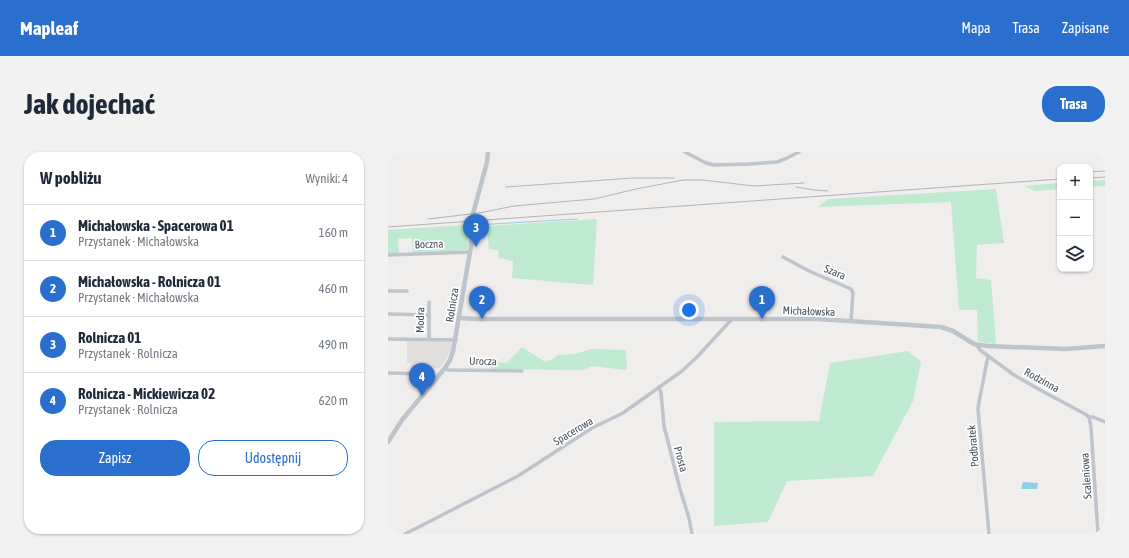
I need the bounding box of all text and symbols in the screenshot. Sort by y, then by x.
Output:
text: Mapleaf [20,17,78,39]
text: Mapa [962,20,991,36]
text: Trasa [1013,20,1040,36]
text: Zapisane [1062,20,1109,36]
button: Trasa [1042,86,1105,122]
text: Jak dojechać [24,88,155,120]
map controls [1057,164,1093,272]
button: + [1057,164,1093,200]
text: W pobliżu [40,168,102,188]
text: Wyniki: 4 [305,171,348,186]
button: − [1057,200,1093,236]
pin: 3 [463,214,489,247]
text: Michałowska - Spacerowa 01 [78,217,234,234]
text: 1 [50,225,56,240]
text: 160 m [319,225,348,240]
text: Przystanek · Michałowska [78,234,199,249]
button: layers [1057,236,1093,272]
street label: Boczna [414,237,444,251]
street label: Szara [823,262,847,282]
text: Michałowska - Rolnicza 01 [78,273,221,290]
text: 2 [50,281,56,296]
text: 460 m [319,281,348,296]
pin: 2 [469,286,495,319]
pin: 1 [749,286,775,319]
street label: Rolnicza [443,287,461,323]
text: Przystanek · Michałowska [78,290,199,305]
your location [679,300,699,320]
street label: Michałowska [782,304,836,318]
street label: Modra [414,307,426,333]
text: Rolnicza 01 [78,329,141,346]
text: 3 [50,337,56,352]
text: 490 m [319,337,348,352]
text: Przystanek · Rolnicza [78,346,178,361]
street label: Urocza [469,355,497,367]
pin: 4 [409,363,435,396]
street label: Rodzinna [1022,365,1062,395]
text: Rolnicza - Mickiewicza 02 [78,385,215,402]
text: 4 [50,393,56,408]
text: 620 m [319,393,348,408]
text: Przystanek · Rolnicza [78,402,178,417]
street label: Spacerowa [551,415,595,447]
street label: Podbratek [965,424,981,467]
button: Zapisz [40,440,190,476]
button: Udostępnij [198,440,348,476]
street label: Prosta [672,445,690,473]
street label: Scaleniowa [1078,453,1094,499]

